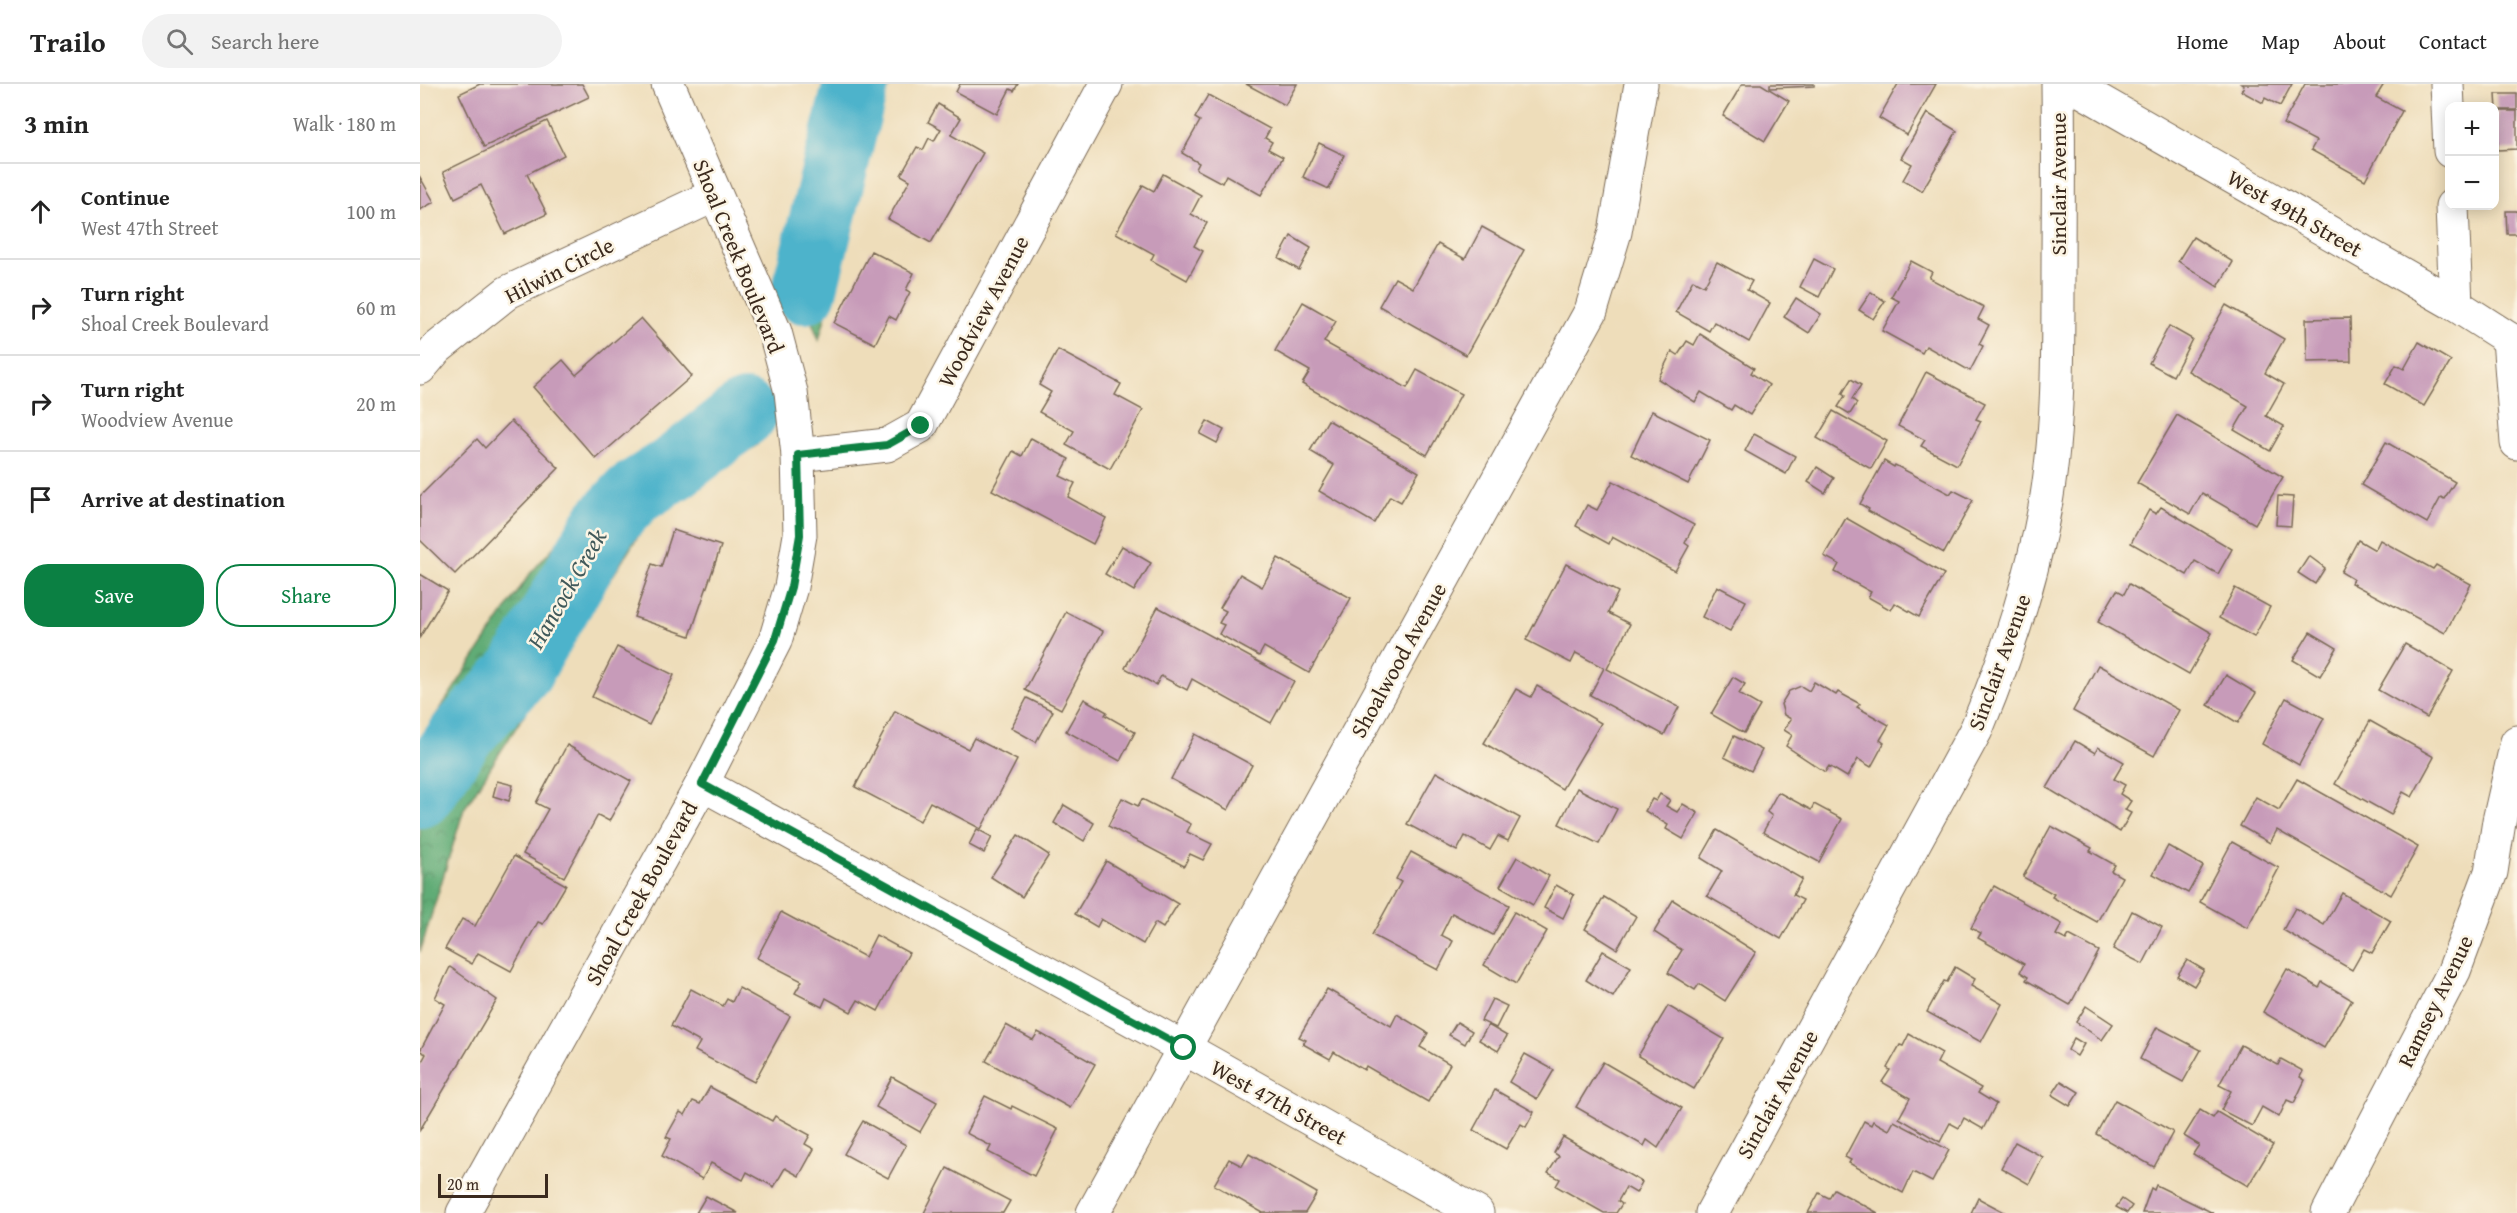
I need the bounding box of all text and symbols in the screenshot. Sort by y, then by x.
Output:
search box [142,14,562,68]
text: Trailo [30,21,106,62]
icon: search [163,25,196,58]
text: Search here [211,25,319,57]
text: Home [2177,26,2228,57]
text: Map [2261,26,2300,57]
text: About [2333,26,2386,57]
text: Contact [2419,26,2487,57]
map controls [2445,102,2499,210]
button: + [2445,102,2499,156]
text: 3 min [24,104,89,143]
text: Walk · 180 m [293,109,396,138]
street label: Sinclair Avenue [2042,113,2074,255]
street label: Shoal Creek Boulevard [685,154,793,358]
button: − [2445,156,2499,210]
street label: West 49th Street [2221,161,2369,265]
text: Continue [81,181,170,213]
icon: ahead [24,195,57,228]
text: 100 m [346,197,396,226]
text: West 47th Street [81,213,219,242]
street label: Hilwin Circle [499,229,619,311]
street label: Woodview Avenue [930,230,1036,392]
text: Turn right [81,277,184,309]
icon: right [24,291,57,324]
text: 60 m [356,293,396,322]
text: Shoal Creek Boulevard [81,309,269,338]
text: Turn right [81,373,184,405]
icon: right [24,387,57,420]
text: 20 m [356,389,396,418]
text: Woodview Avenue [81,405,233,434]
route end [907,412,933,438]
icon: arrive [24,483,57,516]
text: Arrive at destination [81,483,285,515]
water label: Hancock Creek [518,522,615,656]
button: Save [24,564,204,627]
button: Share [216,564,396,627]
street label: Shoalwood Avenue [1342,577,1454,743]
street label: Sinclair Avenue [1960,589,2038,735]
street label: Shoal Creek Boulevard [577,795,705,991]
street label: Ramsey Avenue [2389,929,2481,1073]
street label: Sinclair Avenue [1728,1024,1826,1164]
route start [1170,1034,1196,1060]
street label: West 47th Street [1205,1051,1353,1153]
scale bar [438,1171,548,1198]
text: 20 m [447,1172,479,1196]

